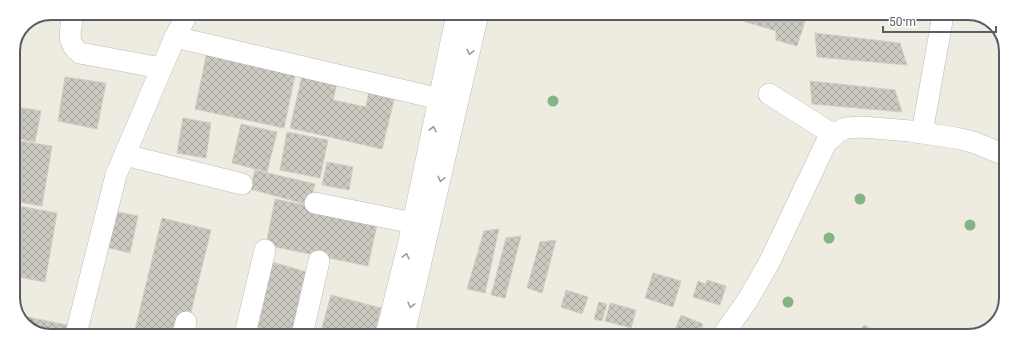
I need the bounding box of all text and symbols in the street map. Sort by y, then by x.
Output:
scale bar [883,8,996,34]
text: 50 m [889,15,916,29]
one-way arrow [466,49,474,55]
one-way arrow [429,126,437,132]
one-way arrow [437,175,445,182]
one-way arrow [401,253,409,259]
one-way arrow [407,301,416,308]

